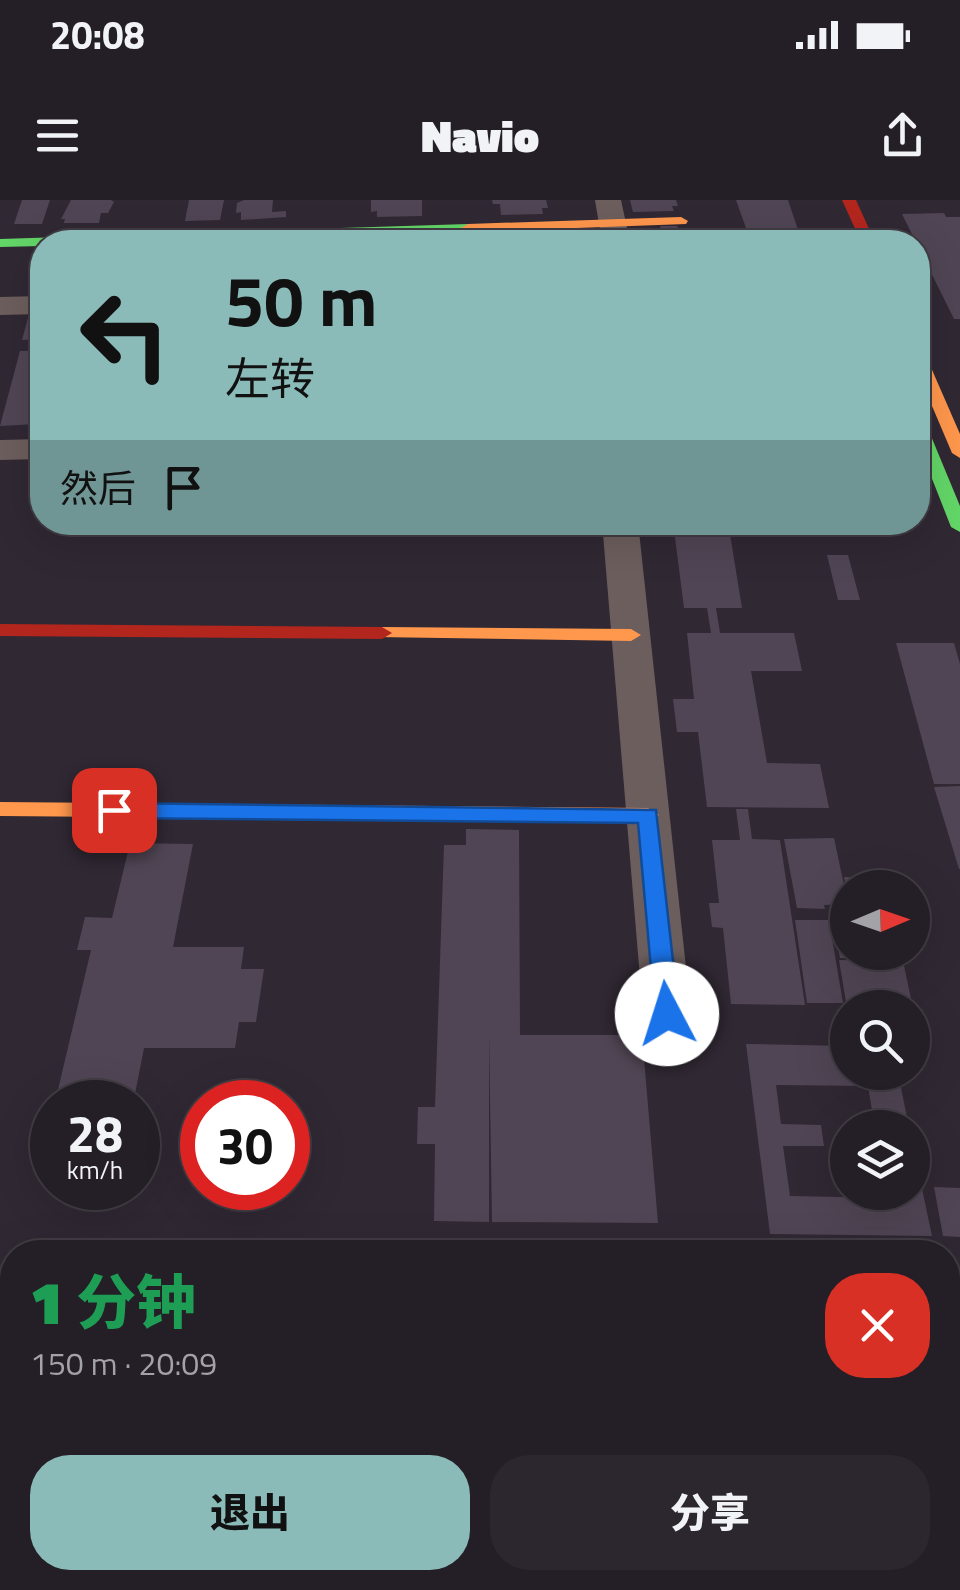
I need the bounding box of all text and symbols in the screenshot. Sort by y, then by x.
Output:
text: 20:08 [50,6,145,64]
text: Navio [421,101,539,169]
icon: menu [30,108,85,163]
icon: share [875,108,930,163]
text: 50 m [225,247,378,353]
icon: left [60,270,190,400]
text: 左转 [225,344,315,412]
text: 然后 [60,459,136,517]
icon: arrive [156,460,211,515]
pin [72,768,157,853]
icon: arrive [87,783,142,838]
north arrow [830,870,930,970]
map controls [830,870,930,1210]
position arrow [615,962,719,1066]
button: search [830,990,930,1090]
speed limit sign: 30 [180,1080,310,1210]
text: 28 [67,1095,123,1171]
button: layers [830,1110,930,1210]
text: km/h [67,1151,123,1189]
text: 1 分钟 [30,1256,196,1347]
button: close [825,1273,930,1378]
text: 150 m · 20:09 [30,1339,217,1387]
button: 退出 [30,1455,470,1570]
button: 分享 [490,1455,930,1570]

